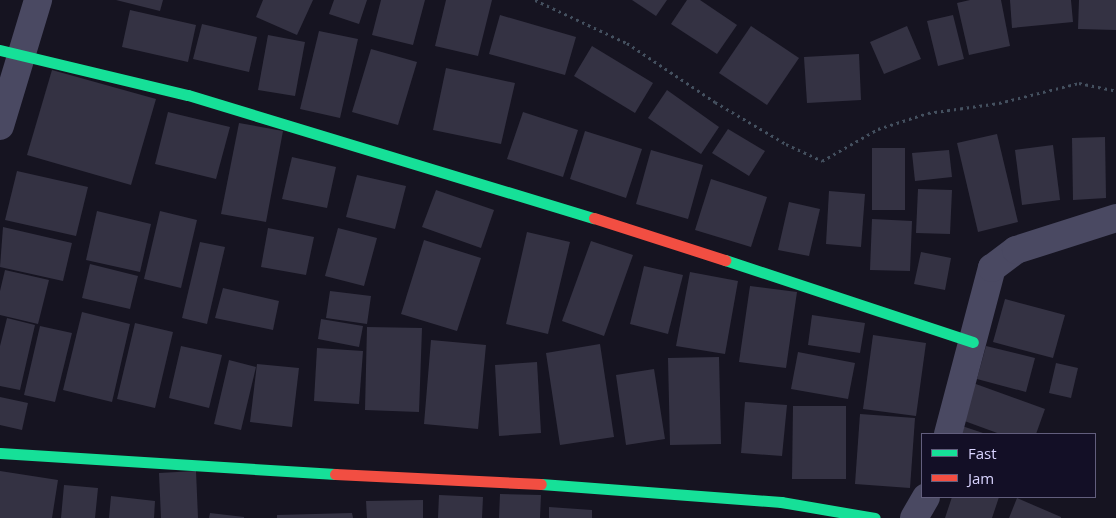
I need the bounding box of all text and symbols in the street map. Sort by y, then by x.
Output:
legend [921,433,1096,498]
text: Fast [968,443,997,463]
text: Jam [968,468,994,488]

